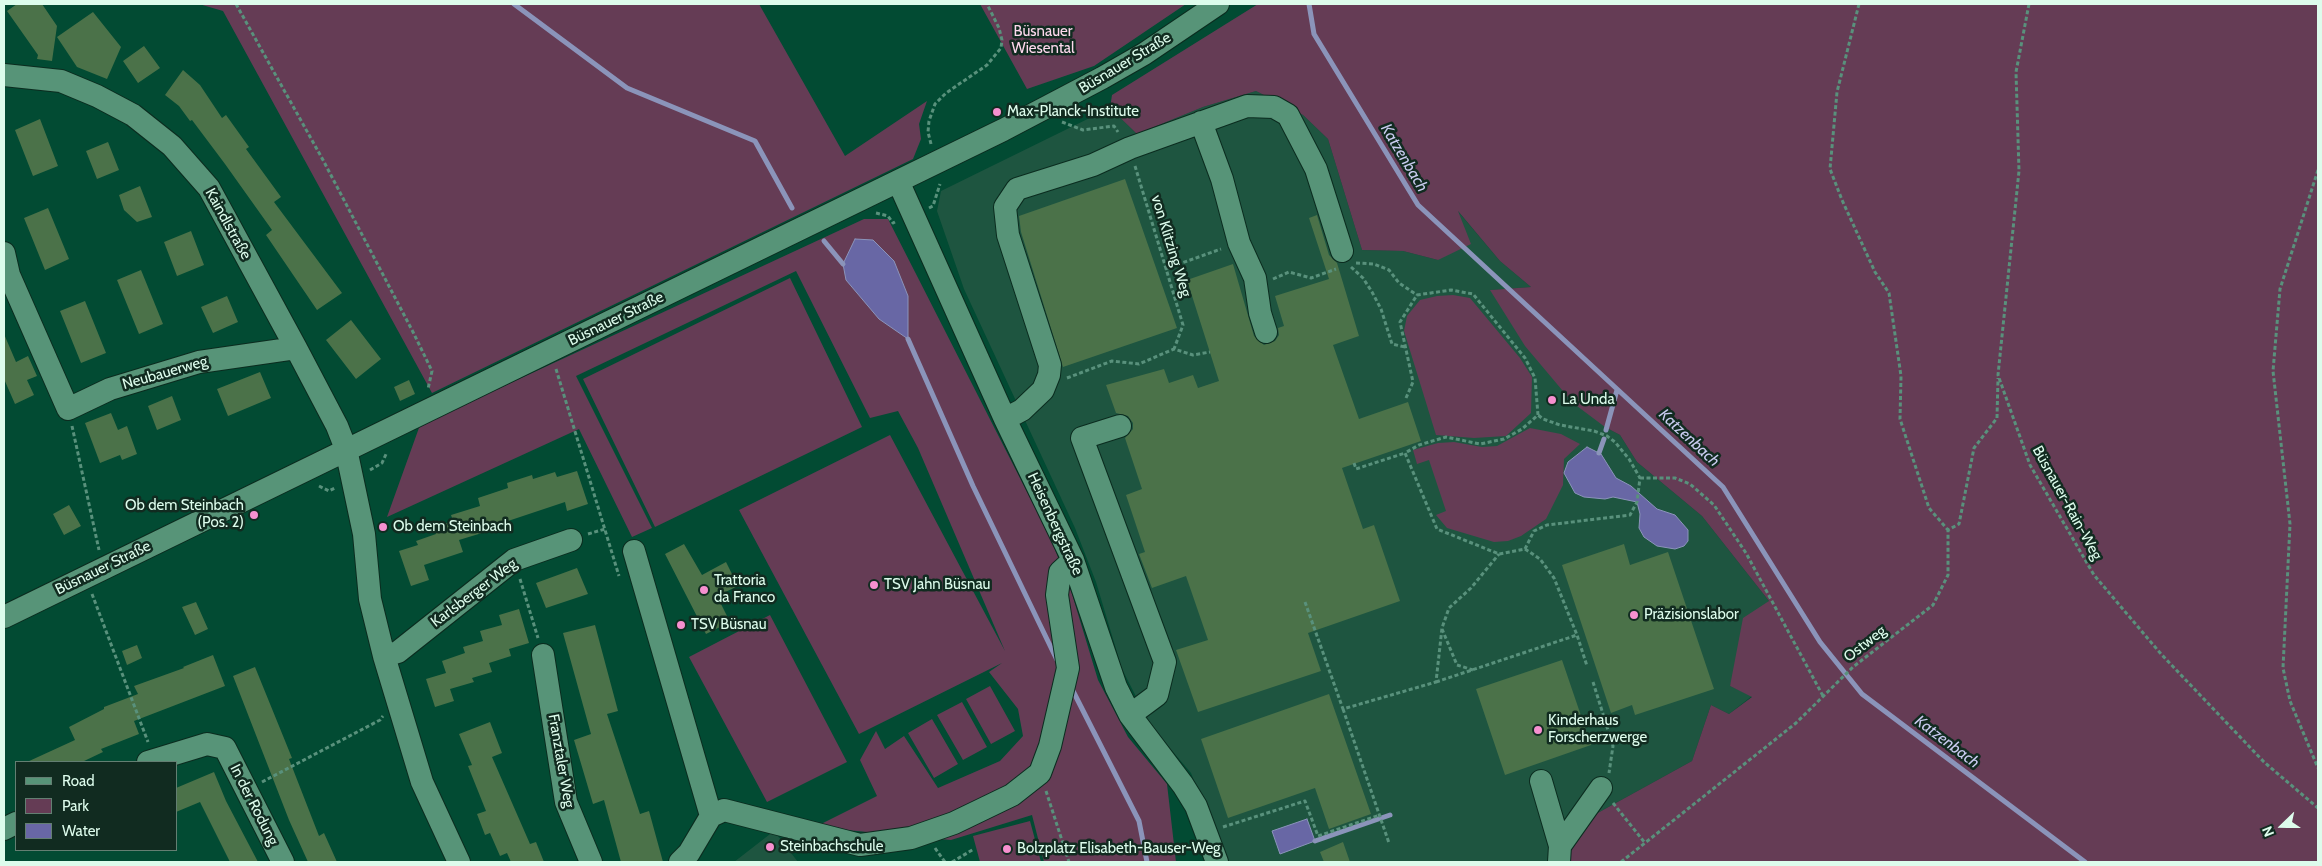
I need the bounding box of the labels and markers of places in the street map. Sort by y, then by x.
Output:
place label: Max-Planck-Institute [1007,103,1139,121]
marker: Max-Planck-Institute [991,106,1003,118]
place label: La Unda [1562,391,1615,409]
marker: La Unda [1546,394,1558,406]
place label: Ob dem Steinbach (Pos. 2) [125,497,244,532]
marker: Ob dem Steinbach (Pos. 2) [248,509,260,521]
place label: Ob dem Steinbach [393,518,512,536]
marker: Ob dem Steinbach [377,521,389,533]
place label: Trattoria da Franco [714,572,775,607]
place label: TSV Jahn Büsnau [884,576,990,594]
marker: TSV Jahn Büsnau [868,579,880,591]
marker: Trattoria da Franco [698,584,710,596]
place label: Präzisionslabor [1644,606,1739,624]
marker: Präzisionslabor [1628,609,1640,621]
place label: TSV Büsnau [691,616,767,634]
marker: TSV Büsnau [675,619,687,631]
place label: Kinderhaus Forscherzwerge [1548,712,1647,747]
marker: Kinderhaus Forscherzwerge [1532,724,1544,736]
place label: Steinbachschule [780,838,883,856]
place label: Bolzplatz Elisabeth-Bauser-Weg [1017,840,1221,858]
marker: Steinbachschule [764,841,776,853]
marker: Bolzplatz Elisabeth-Bauser-Weg [1001,843,1013,855]

